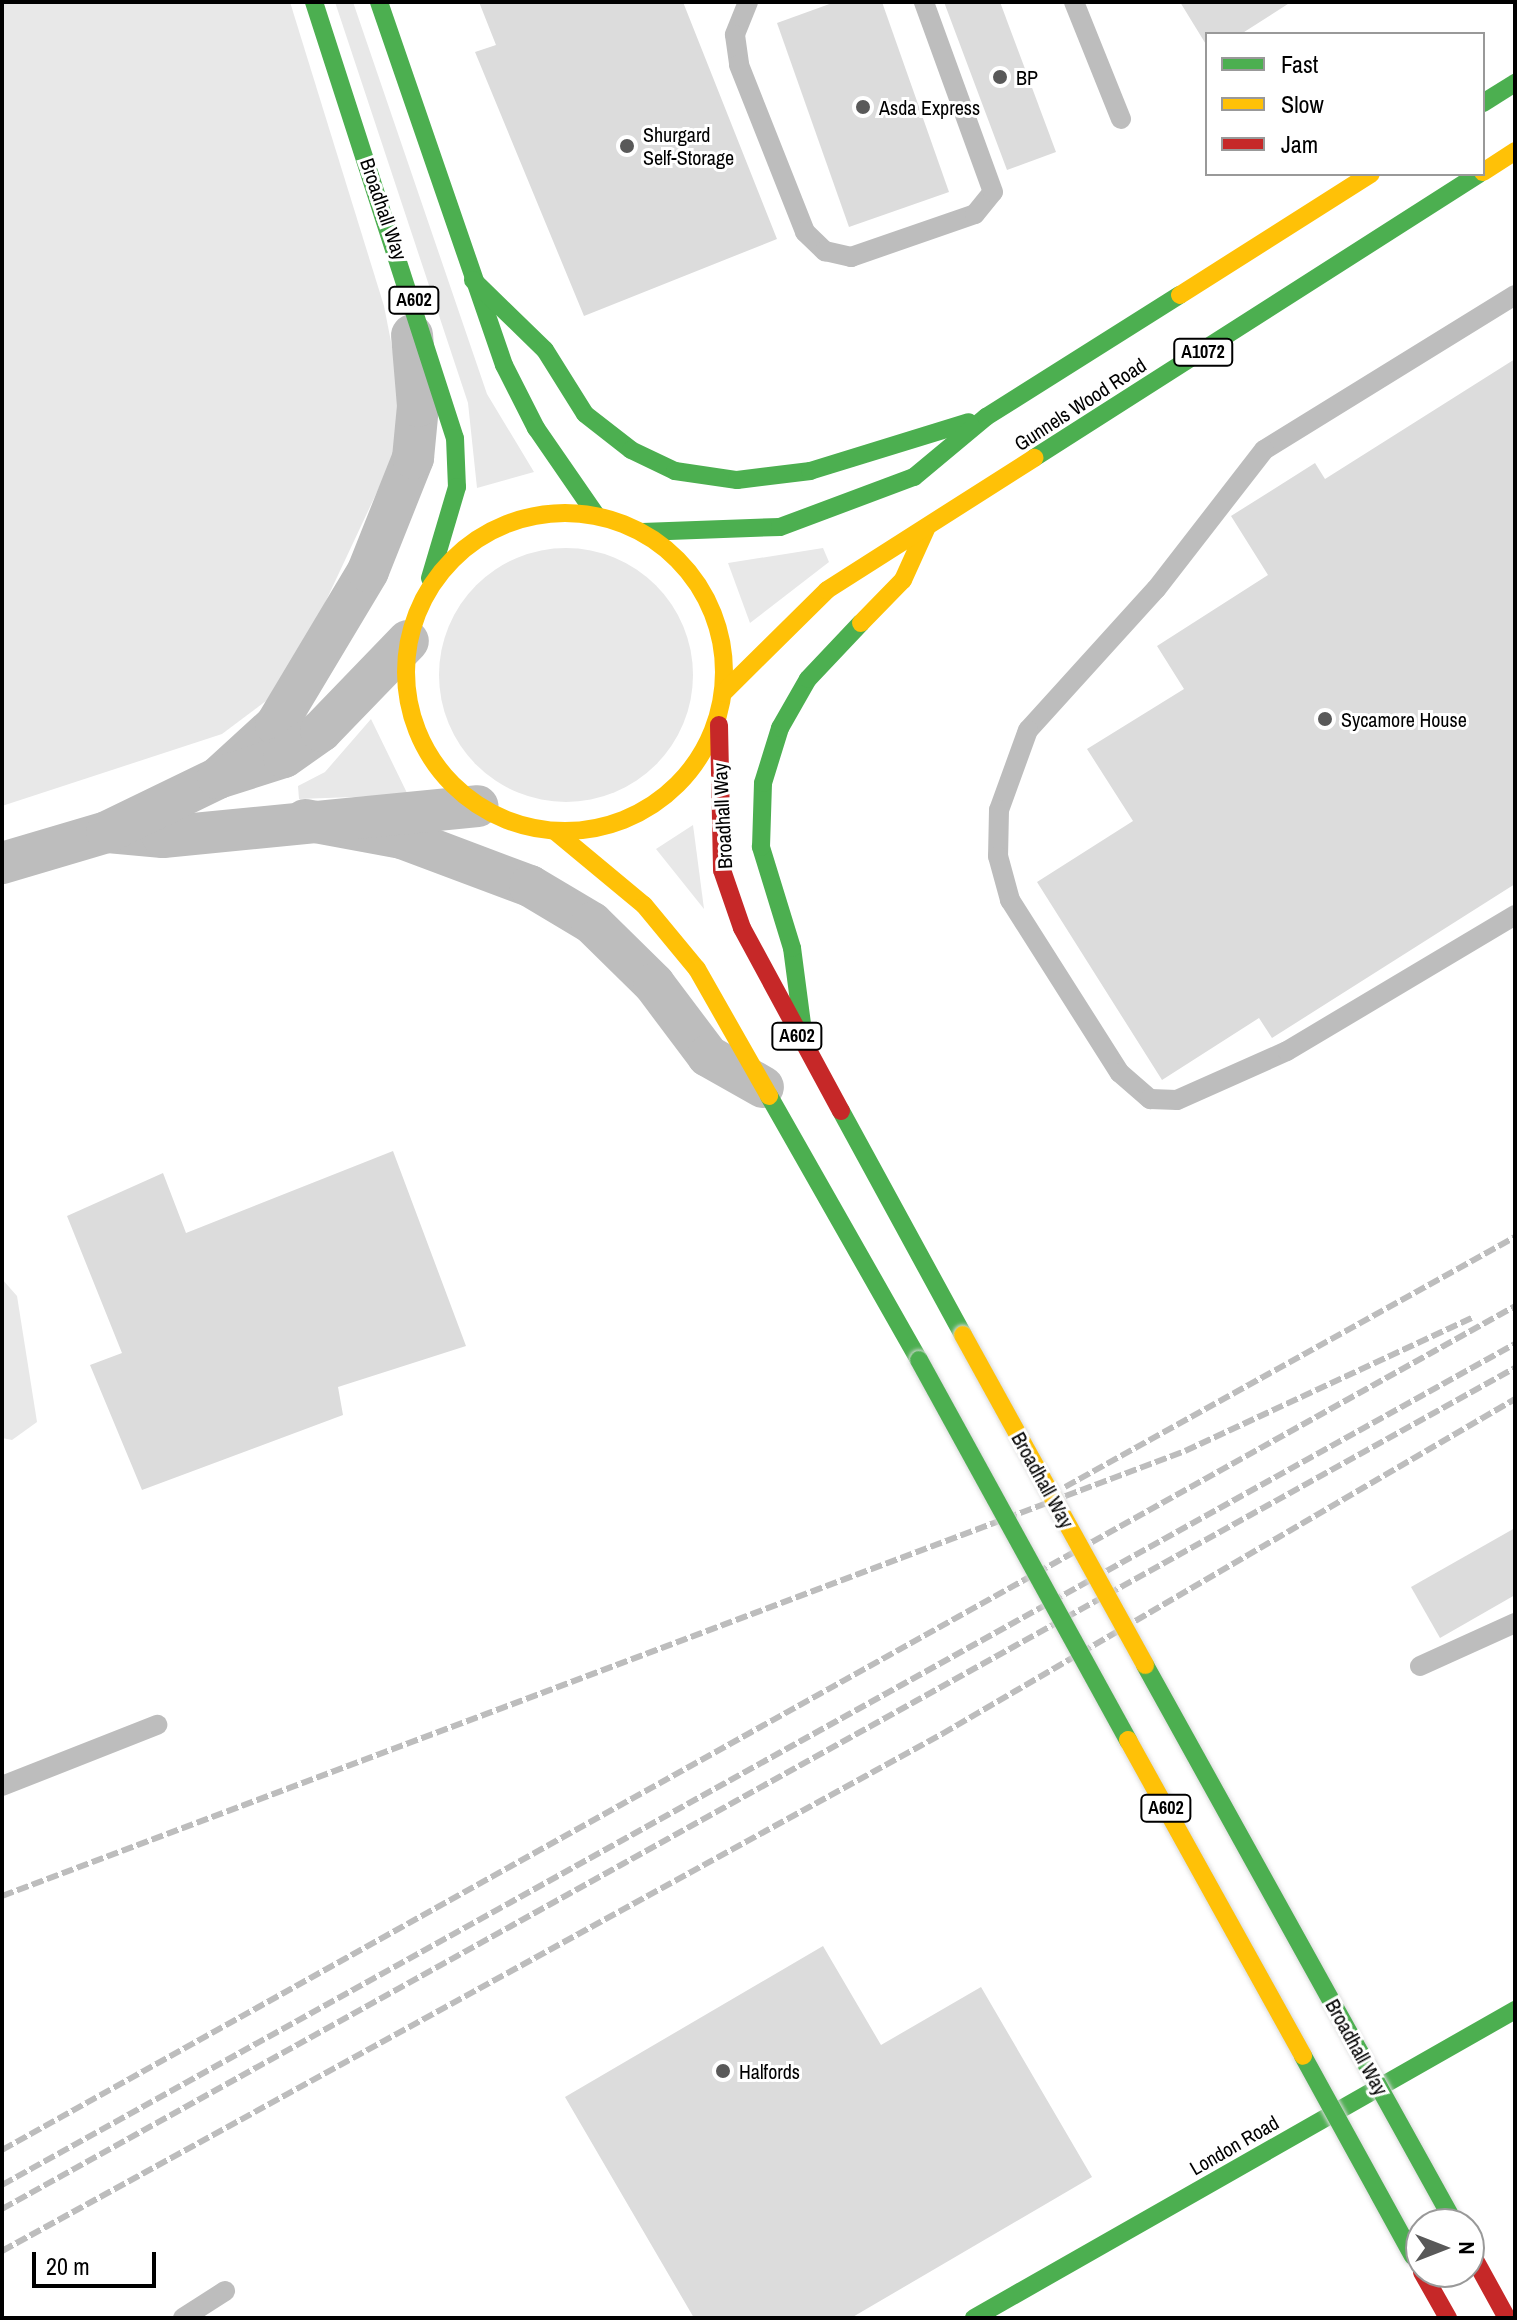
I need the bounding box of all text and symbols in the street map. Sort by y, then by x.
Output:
legend [1205,32,1485,176]
text: Fast [1281,48,1318,80]
place label: BP [1016,65,1038,89]
marker: BP [991,68,1009,86]
text: Slow [1281,88,1324,120]
place label: Asda Express [879,95,980,119]
marker: Asda Express [854,98,872,116]
place label: Shurgard Self-Storage [643,122,734,169]
text: Jam [1281,128,1318,160]
marker: Shurgard Self-Storage [618,137,636,155]
street label: Broadhall Way [355,155,413,263]
road number: A602 [388,286,440,314]
road number: A1072 [1173,338,1233,366]
street label: Gunnels Wood Road [1010,353,1150,455]
place label: Sycamore House [1341,707,1467,731]
marker: Sycamore House [1316,710,1334,728]
street label: Broadhall Way [707,762,737,870]
road number: A602 [771,1022,823,1050]
street label: Broadhall Way [1007,1428,1079,1532]
road number: A602 [1140,1794,1192,1822]
street label: Broadhall Way [1321,1995,1393,2099]
place label: Halfords [739,2059,800,2083]
marker: Halfords [714,2062,732,2080]
street label: London Road [1185,2110,1283,2180]
north arrow [1405,2208,1485,2288]
scale bar [36,2236,160,2286]
text: N [1452,2241,1482,2255]
text: 20 m [46,2250,90,2282]

